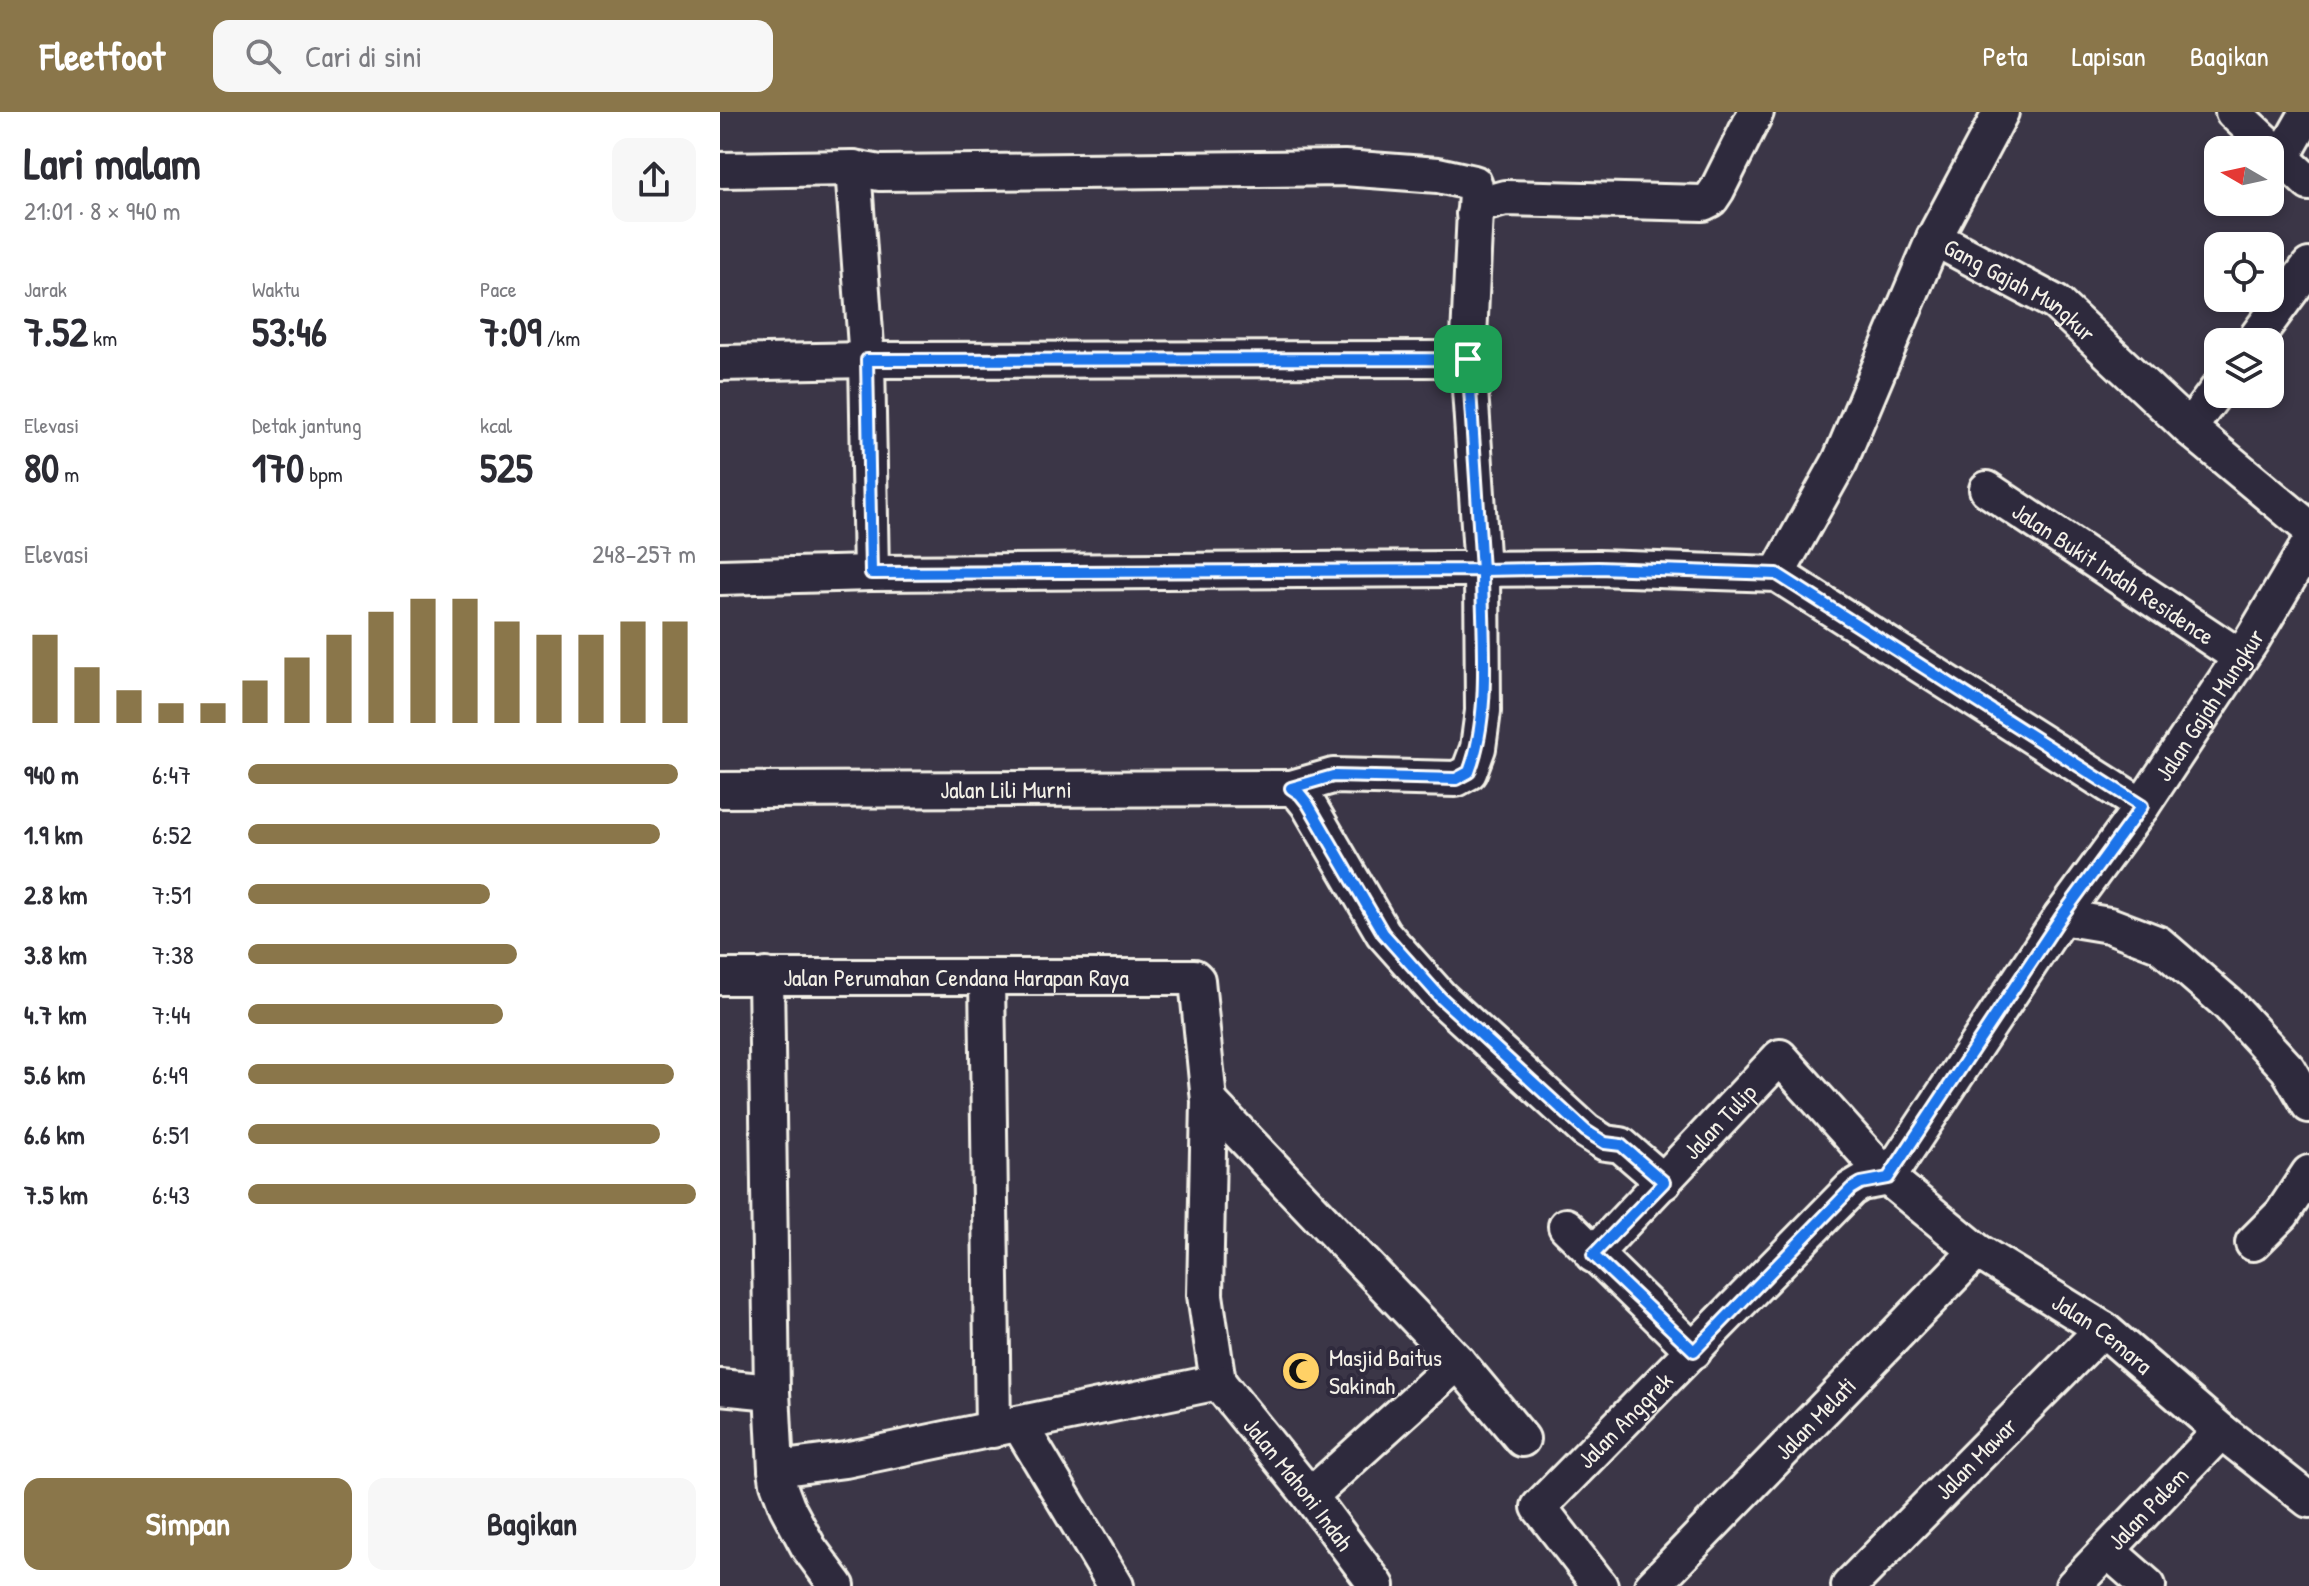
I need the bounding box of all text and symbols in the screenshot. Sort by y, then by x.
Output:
search box [213,20,773,92]
text: Fleetfoot [40,30,165,82]
icon: search [241,34,285,78]
text: Cari di sini [305,36,422,76]
text: Peta [1983,37,2028,75]
text: Lapisan [2072,37,2146,75]
text: Bagikan [2190,37,2269,75]
text: Lari malam [24,133,201,193]
north arrow [2204,136,2284,216]
map controls [2204,136,2284,408]
button: share [612,138,696,222]
text: 21:01 · 8 × 940 m [24,193,180,228]
street label: Gang Gajah Mungkur [1939,230,2103,348]
button: locate [2204,232,2284,312]
text: Jarak [24,274,67,304]
text: Waktu [252,274,300,304]
text: Pace [480,274,517,304]
text: 7.52 [24,304,88,358]
text: 53:46 [252,304,327,358]
text: 7:09 [480,304,542,358]
text: km [88,323,117,353]
text: /km [542,323,580,353]
pin [1434,325,1502,393]
button: layers [2204,328,2284,408]
icon: arrive [1446,337,1490,381]
text: Elevasi [24,410,79,440]
text: Detak jantung [252,410,361,440]
text: kcal [480,410,512,440]
text: 80 [24,440,59,494]
text: 170 [252,440,304,494]
text: 525 [480,440,533,494]
text: m [59,459,79,489]
text: bpm [304,459,343,489]
street label: Jalan Bukit Indah Residence [2006,494,2221,652]
text: Elevasi [24,536,89,571]
text: 248–257 m [592,536,696,571]
street label: Jalan Gajah Mungkur [2147,623,2271,787]
text: 940 m [24,757,79,792]
text: 6:47 [152,757,191,792]
street label: Jalan Lili Murni [940,773,1072,805]
text: 1.9 km [24,817,83,852]
text: 6:52 [152,817,192,852]
text: 2.8 km [24,877,87,912]
text: 7:51 [152,877,191,912]
text: 3.8 km [24,937,87,972]
text: 7:38 [152,937,194,972]
street label: Jalan Perumahan Cendana Harapan Raya [783,961,1129,993]
text: 4.7 km [24,997,87,1032]
text: 7:44 [152,997,190,1032]
text: 5.6 km [24,1057,85,1092]
text: 6:49 [152,1057,188,1092]
street label: Jalan Tulip [1676,1076,1763,1166]
text: 6.6 km [24,1117,85,1152]
text: 6:51 [152,1117,189,1152]
text: 7.5 km [24,1177,88,1212]
text: 6:43 [152,1177,190,1212]
street label: Jalan Cemara [2046,1286,2160,1381]
place label: Masjid Baitus Sakinah [1329,1341,1442,1401]
mosque icon: Masjid Baitus Sakinah [1280,1350,1322,1392]
street label: Jalan Anggrek [1570,1365,1679,1475]
street label: Jalan Melati [1767,1370,1863,1466]
street label: Jalan Mahoni Indah [1237,1410,1361,1557]
street label: Jalan Mawar [1928,1410,2023,1506]
street label: Jalan Palem [2100,1459,2195,1556]
button: Simpan [24,1478,352,1570]
button: Bagikan [368,1478,696,1570]

